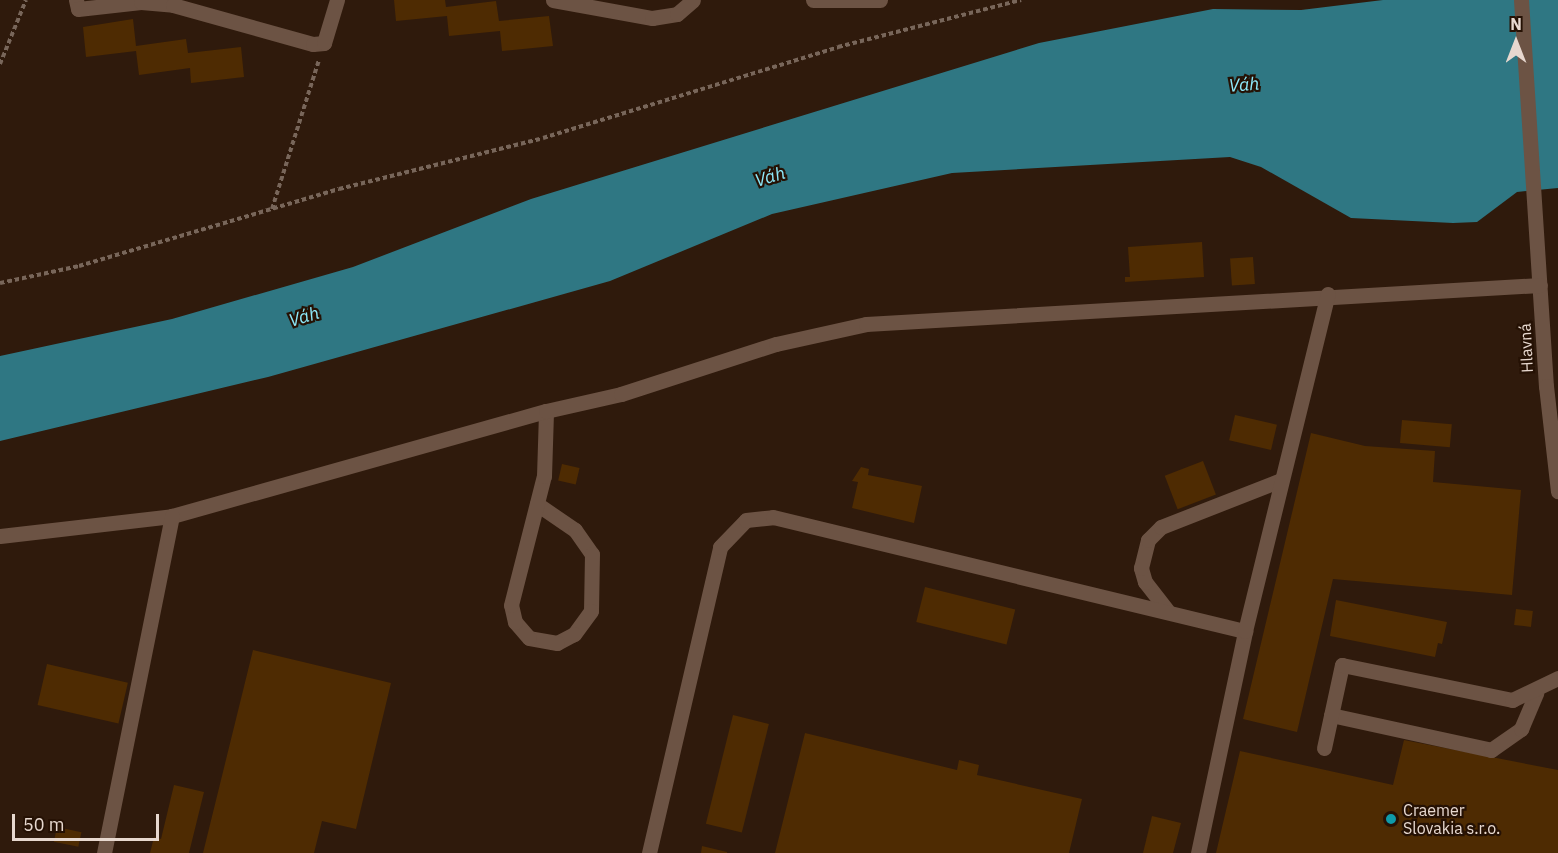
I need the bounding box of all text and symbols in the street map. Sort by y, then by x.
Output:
north arrow [1486,12,1546,72]
text: N [1510,14,1522,34]
water label: Váh [1228,73,1260,97]
water label: Váh [752,162,788,192]
water label: Váh [286,302,322,332]
street label: Hlavná [1515,323,1537,373]
place label: Craemer Slovakia s.r.o. [1403,800,1500,838]
scale bar [15,802,162,840]
marker: Craemer Slovakia s.r.o. [1384,812,1398,826]
text: 50 m [23,813,65,836]

